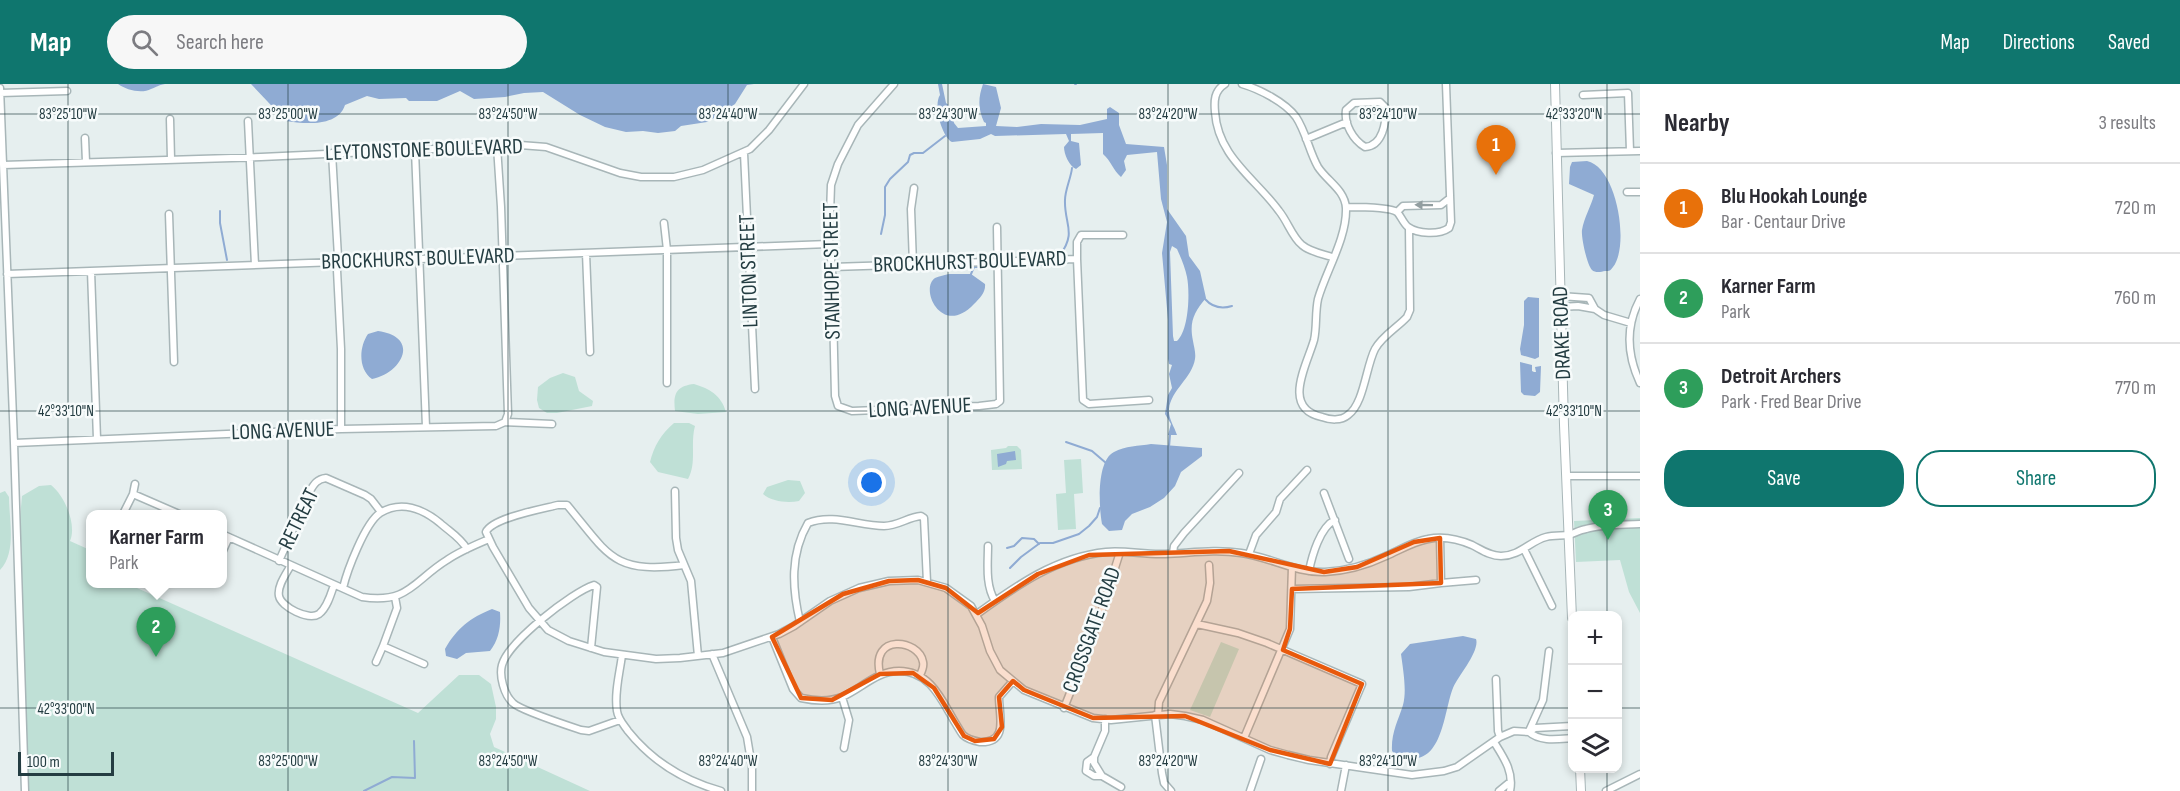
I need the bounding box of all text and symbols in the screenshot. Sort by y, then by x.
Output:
search box [107,15,527,69]
text: Map [30,26,71,59]
icon: search [128,26,161,59]
text: Search here [176,29,264,56]
text: Map [1940,30,1970,55]
text: Directions [2003,30,2075,55]
text: Saved [2108,30,2150,55]
text: 83°25'10"W [39,105,97,124]
text: 83°25'00"W [258,105,318,124]
text: 83°24'50"W [479,105,538,124]
text: 83°24'40"W [698,105,758,124]
text: 83°24'30"W [918,105,978,124]
text: 83°24'20"W [1138,105,1198,124]
text: 83°24'10"W [1359,105,1417,124]
text: 42°33'20"N [1546,105,1602,124]
text: Nearby [1664,108,1730,139]
text: 3 results [2099,111,2156,135]
pin: 1 [1476,126,1516,175]
street label: LEYTONSTONE BOULEVARD [325,133,523,167]
text: Blu Hookah Lounge [1721,183,1867,210]
text: 1 [1680,196,1687,220]
text: 720 m [2115,196,2156,220]
one-way arrow [1414,200,1433,210]
street label: STANHOPE STREET [817,202,847,340]
text: Bar · Centaur Drive [1721,210,1846,234]
street label: LINTON STREET [734,214,764,328]
street label: BROCKHURST BOULEVARD [321,242,515,276]
street label: BROCKHURST BOULEVARD [873,245,1067,279]
text: Karner Farm [1721,273,1816,300]
street label: DRAKE ROAD [1547,286,1577,380]
text: 2 [1679,286,1688,310]
text: 760 m [2114,286,2156,310]
text: Park [1721,300,1750,324]
text: Detroit Archers [1721,363,1841,390]
text: 3 [1679,376,1688,400]
text: 770 m [2115,376,2156,400]
text: Park · Fred Bear Drive [1721,390,1862,414]
street label: LONG AVENUE [868,392,972,424]
text: 42°33'10"N [38,402,94,421]
text: 42°33'10"N [1546,402,1602,421]
street label: LONG AVENUE [231,416,335,446]
button: Save [1664,450,1904,507]
button: Share [1916,450,2156,507]
your location [857,468,886,497]
street label: RETREAT [273,484,325,554]
pin: 3 [1588,490,1628,540]
popup [86,510,227,588]
text: Karner Farm [109,524,204,551]
text: Park [109,551,138,575]
street label: CROSSGATE ROAD [1057,563,1127,697]
pin: 2 [136,608,176,657]
map controls [1568,611,1622,773]
button: + [1568,611,1622,665]
button: − [1568,665,1622,719]
text: 42°33'00"N [37,700,95,719]
button: layers [1568,719,1622,773]
scale bar [18,749,114,776]
text: 83°25'00"W [258,752,318,771]
text: 83°24'50"W [479,752,538,771]
text: 83°24'40"W [698,752,758,771]
text: 83°24'30"W [918,752,978,771]
text: 83°24'20"W [1138,752,1198,771]
text: 83°24'10"W [1359,752,1417,771]
text: 100 m [27,753,60,772]

